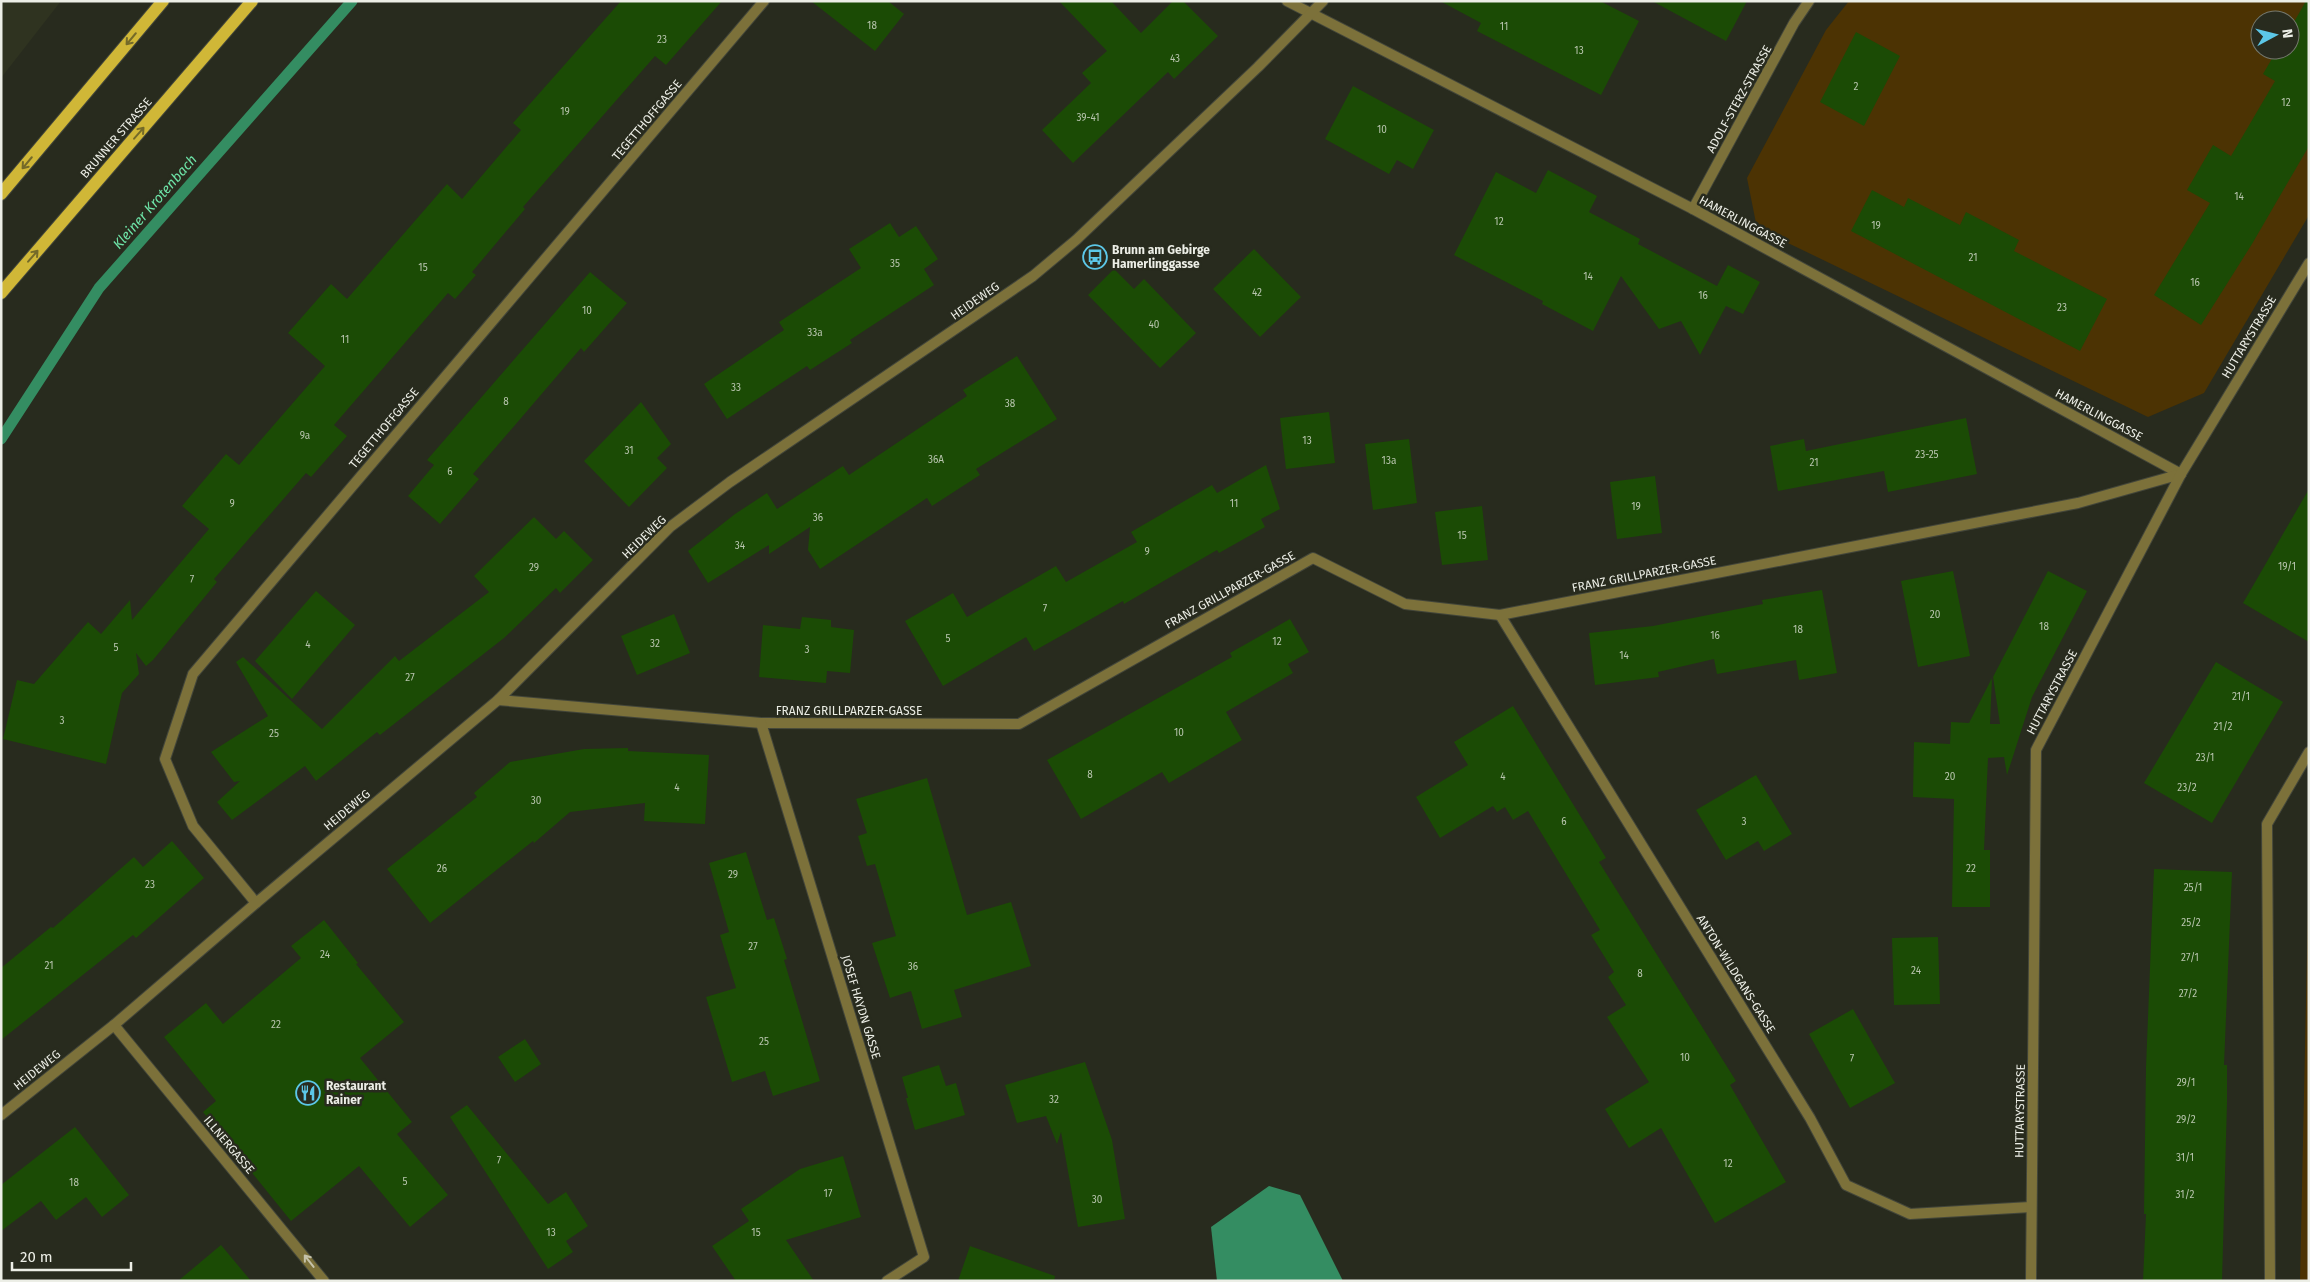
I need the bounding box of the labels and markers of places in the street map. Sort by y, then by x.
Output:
place label: Brunn am Gebirge Hamerlinggasse [1112,243,1210,271]
bus stop icon: Brunn am Gebirge Hamerlinggasse [1082,244,1108,270]
place label: Restaurant Rainer [326,1079,386,1107]
restaurant icon: Restaurant Rainer [295,1080,321,1106]

